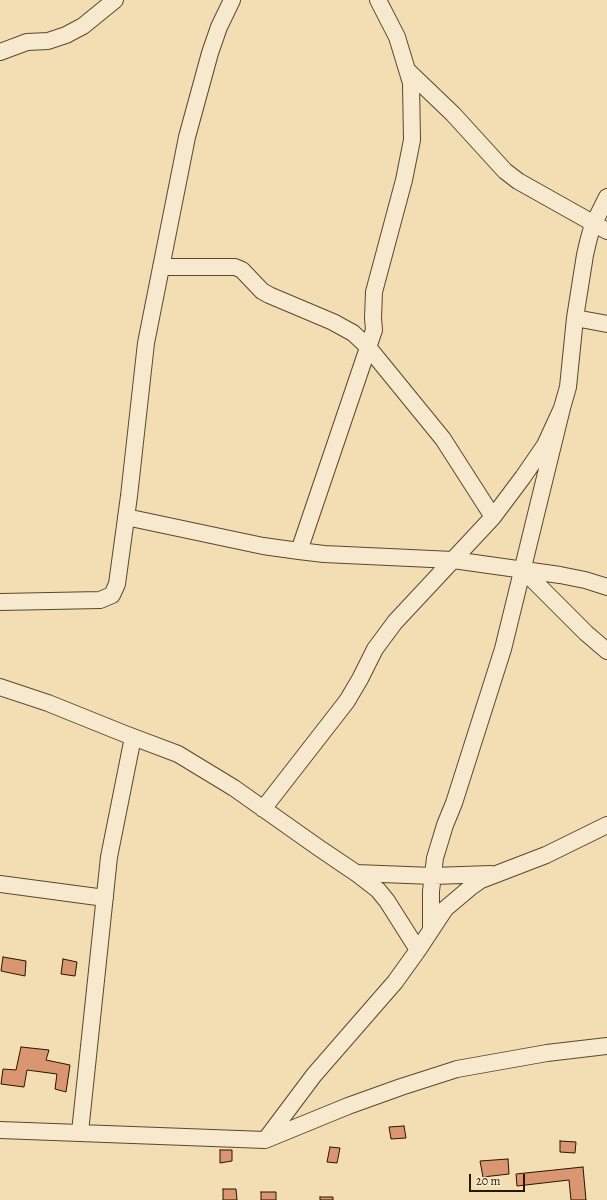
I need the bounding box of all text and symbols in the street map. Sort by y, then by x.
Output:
scale bar [471,1166,527,1192]
text: 20 m [476,1173,500,1189]

